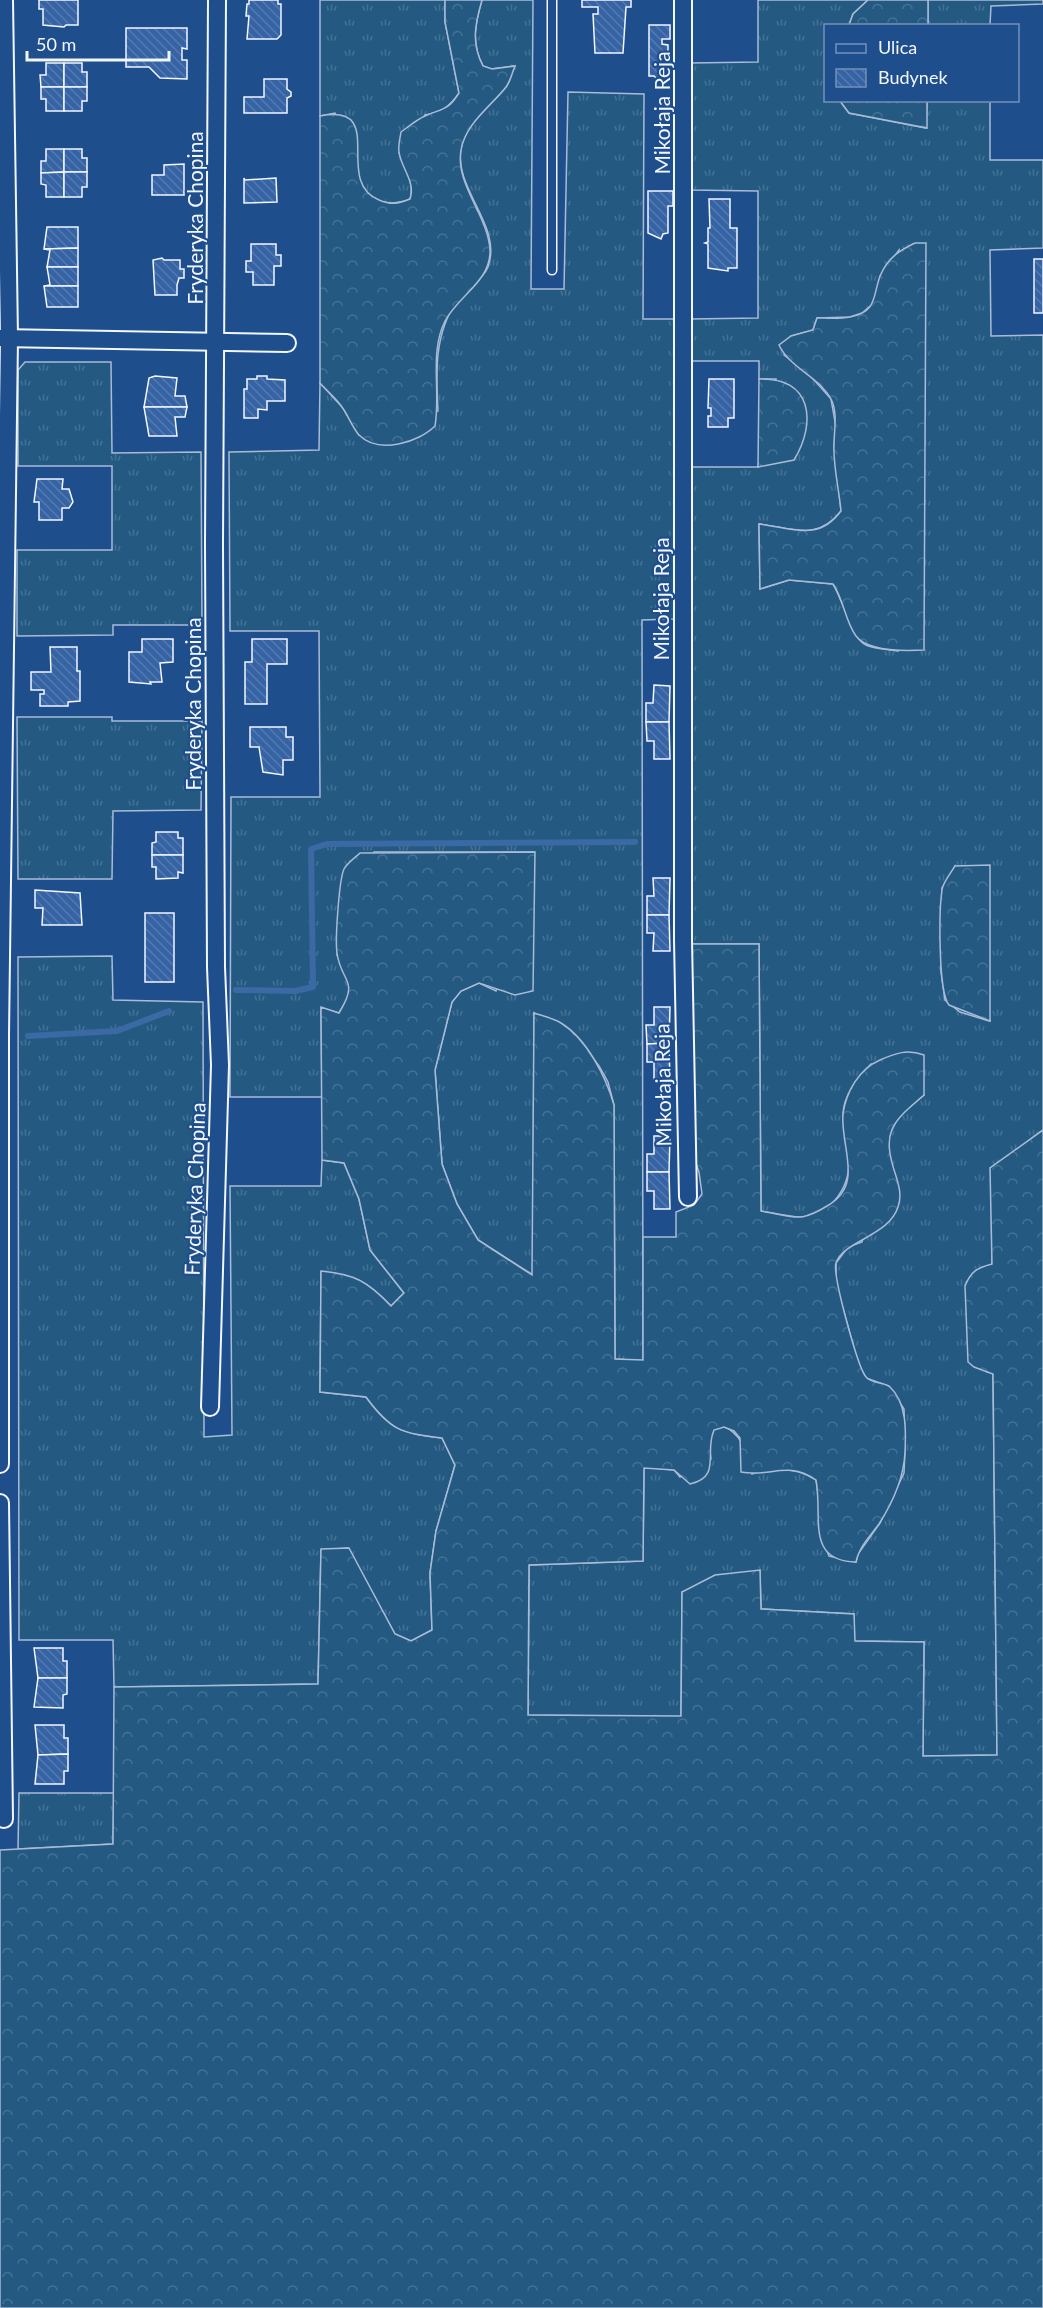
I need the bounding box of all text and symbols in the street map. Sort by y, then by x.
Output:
scale bar [27,24,170,62]
legend [824,24,1019,102]
text: 50 m [36,33,76,55]
text: Ulica [878,36,917,58]
street label: Mikołaja Reja [649,51,674,175]
text: Budynek [878,66,948,88]
street label: Fryderyka Chopina [182,131,207,305]
street label: Mikołaja Reja [648,537,673,661]
street label: Fryderyka Chopina [180,617,205,791]
street label: Mikołaja Reja [648,1023,676,1147]
street label: Fryderyka Chopina [178,1102,210,1276]

